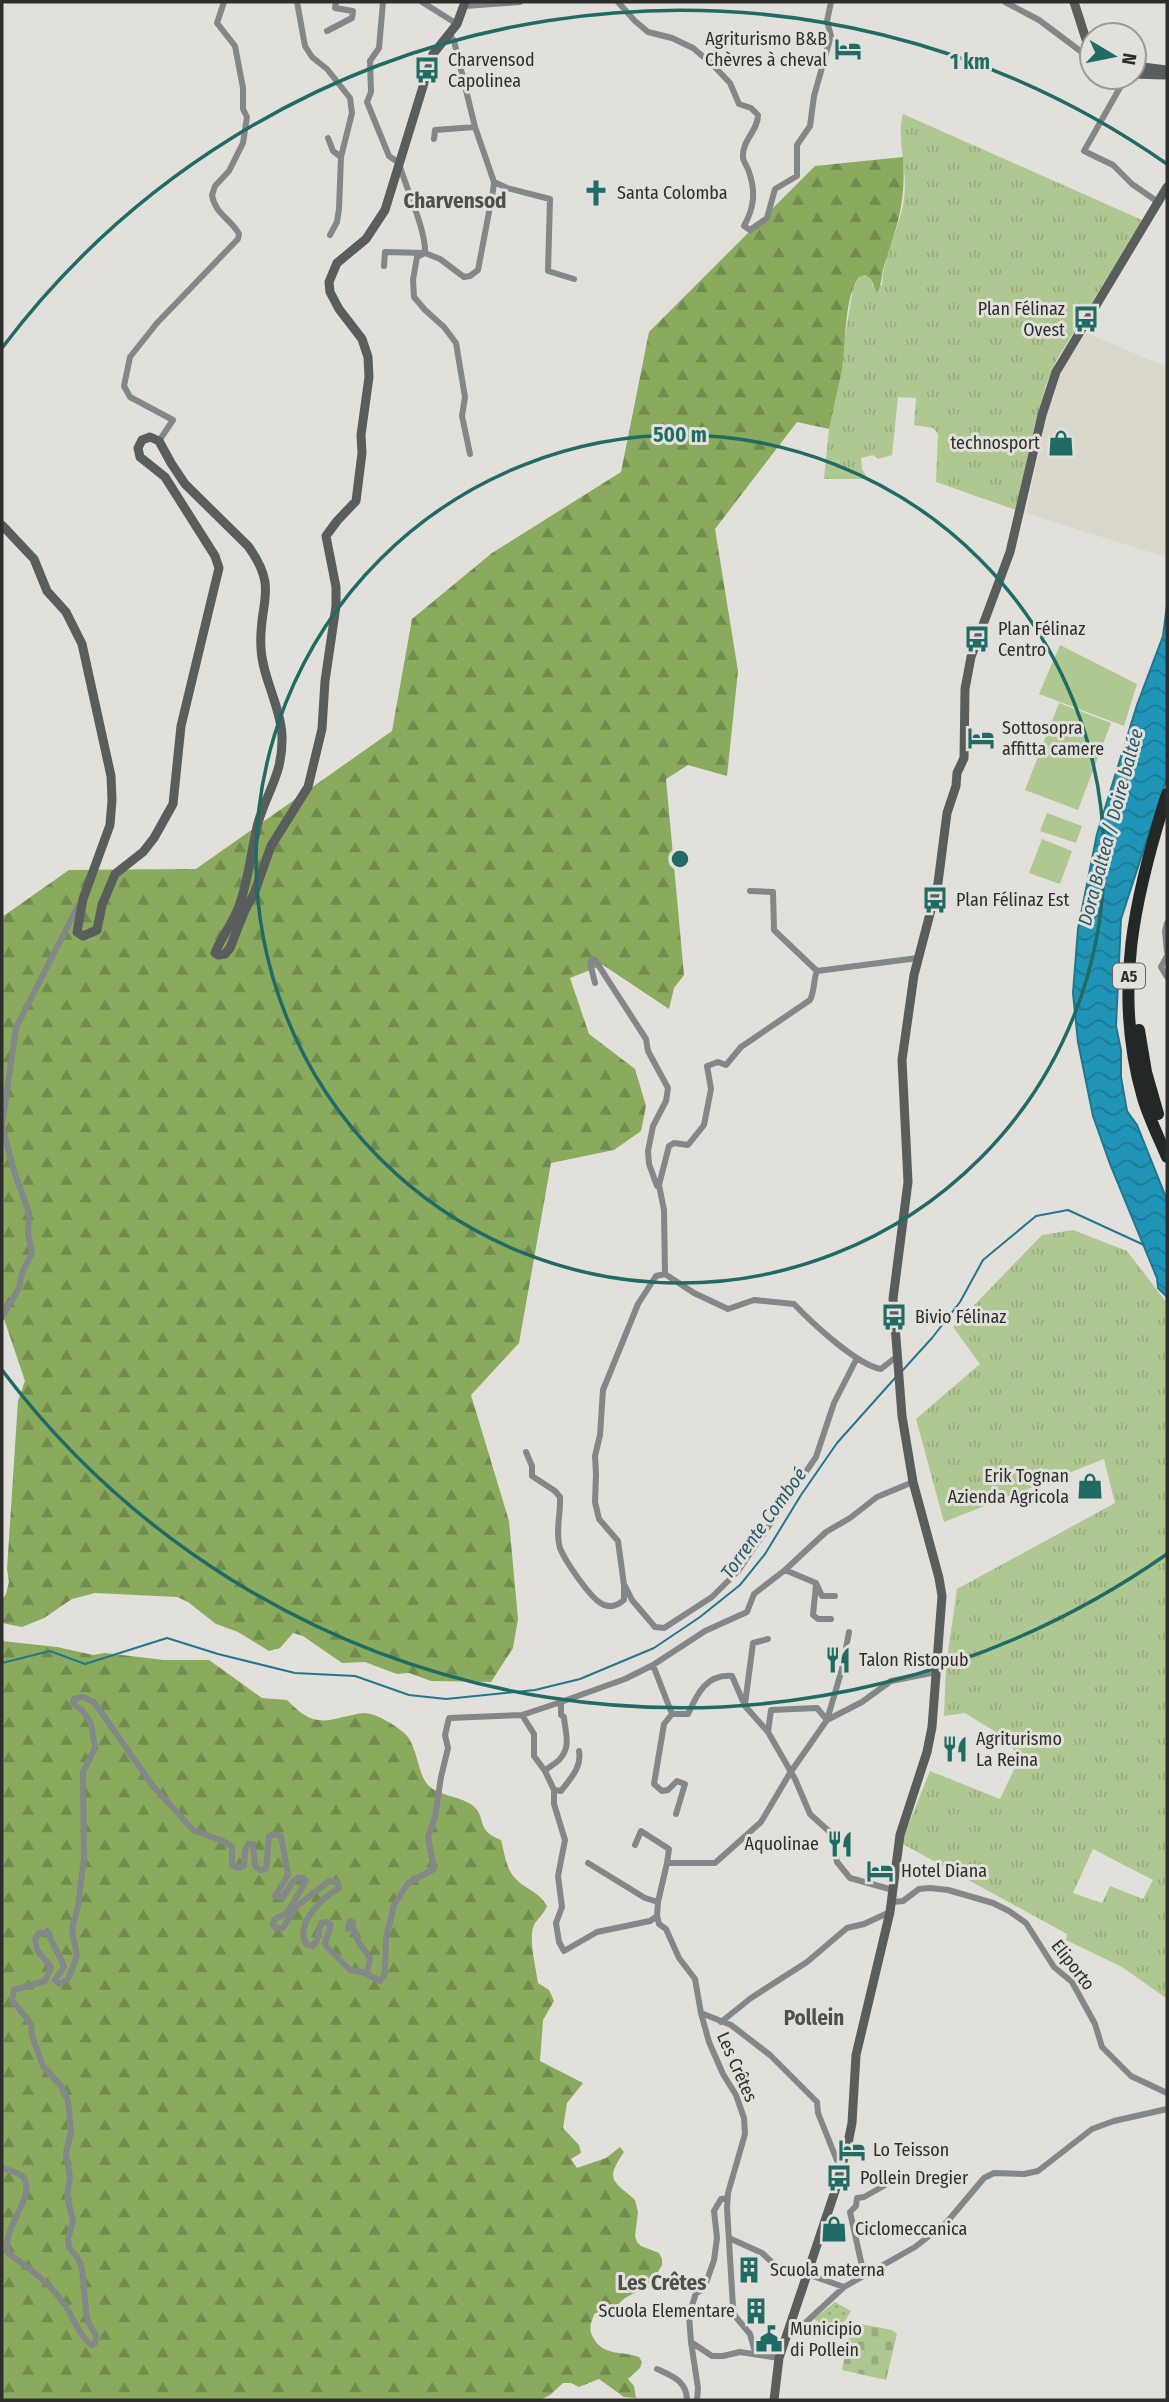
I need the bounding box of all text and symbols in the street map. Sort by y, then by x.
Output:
north arrow [1078,21,1148,91]
place label: Agriturismo B&B Chèvres à cheval [705,28,827,71]
hotel icon: Agriturismo B&B Chèvres à cheval [833,34,863,64]
place label: Charvensod Capolinea [448,49,535,92]
text: 1 km [950,49,990,75]
text: N [1117,51,1142,66]
bus stop icon: Charvensod Capolinea [412,55,442,85]
church icon: Santa Colomba [581,178,611,208]
place label: Santa Colomba [617,182,728,204]
district label: Charvensod [403,188,507,214]
place label: Plan Félinaz Ovest [978,298,1065,341]
bus stop icon: Plan Félinaz Ovest [1071,304,1101,334]
text: 500 m [653,422,707,448]
shop icon: technosport [1046,428,1076,458]
place label: technosport [950,432,1040,454]
place label: Plan Félinaz Centro [998,618,1085,661]
bus stop icon: Plan Félinaz Centro [962,624,992,654]
place label: Sottosopra affitta camere [1002,717,1104,760]
hotel icon: Sottosopra affitta camere [966,723,996,753]
water label: Dora Baltea / Doire baltée [1073,726,1148,928]
centre of rings [668,847,692,871]
bus stop icon: Plan Félinaz Est [920,885,950,915]
place label: Plan Félinaz Est [956,889,1070,911]
road number: A5 [1113,964,1145,988]
bus stop icon: Bivio Félinaz [879,1302,909,1332]
place label: Bivio Félinaz [915,1306,1006,1328]
water label: Torrente Comboé [716,1463,811,1583]
place label: Erik Tognan Azienda Agricola [948,1465,1069,1508]
shop icon: Erik Tognan Azienda Agricola [1075,1471,1105,1501]
restaurant icon: Talon Ristopub [823,1645,853,1675]
place label: Talon Ristopub [859,1649,969,1671]
place label: Agriturismo La Reina [976,1728,1062,1771]
restaurant icon: Agriturismo La Reina [940,1734,970,1764]
restaurant icon: Aquolinae [825,1829,855,1859]
place label: Aquolinae [745,1833,819,1855]
hotel icon: Hotel Diana [865,1856,895,1886]
place label: Hotel Diana [901,1860,987,1882]
street label: Eliporto [1046,1935,1100,1995]
district label: Pollein [784,2005,844,2031]
street label: Les Crêtes [712,2029,762,2106]
hotel icon: Lo Teisson [837,2135,867,2165]
place label: Lo Teisson [873,2139,949,2161]
bus stop icon: Pollein Dregier [824,2163,854,2193]
place label: Pollein Dregier [860,2167,969,2189]
shop icon: Ciclomeccanica [819,2214,849,2244]
place label: Ciclomeccanica [855,2218,967,2240]
building icon: Scuola materna [734,2255,764,2285]
place label: Scuola materna [770,2259,885,2281]
district label: Les Crêtes [618,2270,706,2296]
building icon: Scuola Elementare [741,2296,771,2326]
place label: Scuola Elementare [599,2300,735,2322]
place label: Municipio di Pollein [790,2318,862,2361]
public building icon: Municipio di Pollein [754,2324,784,2354]

